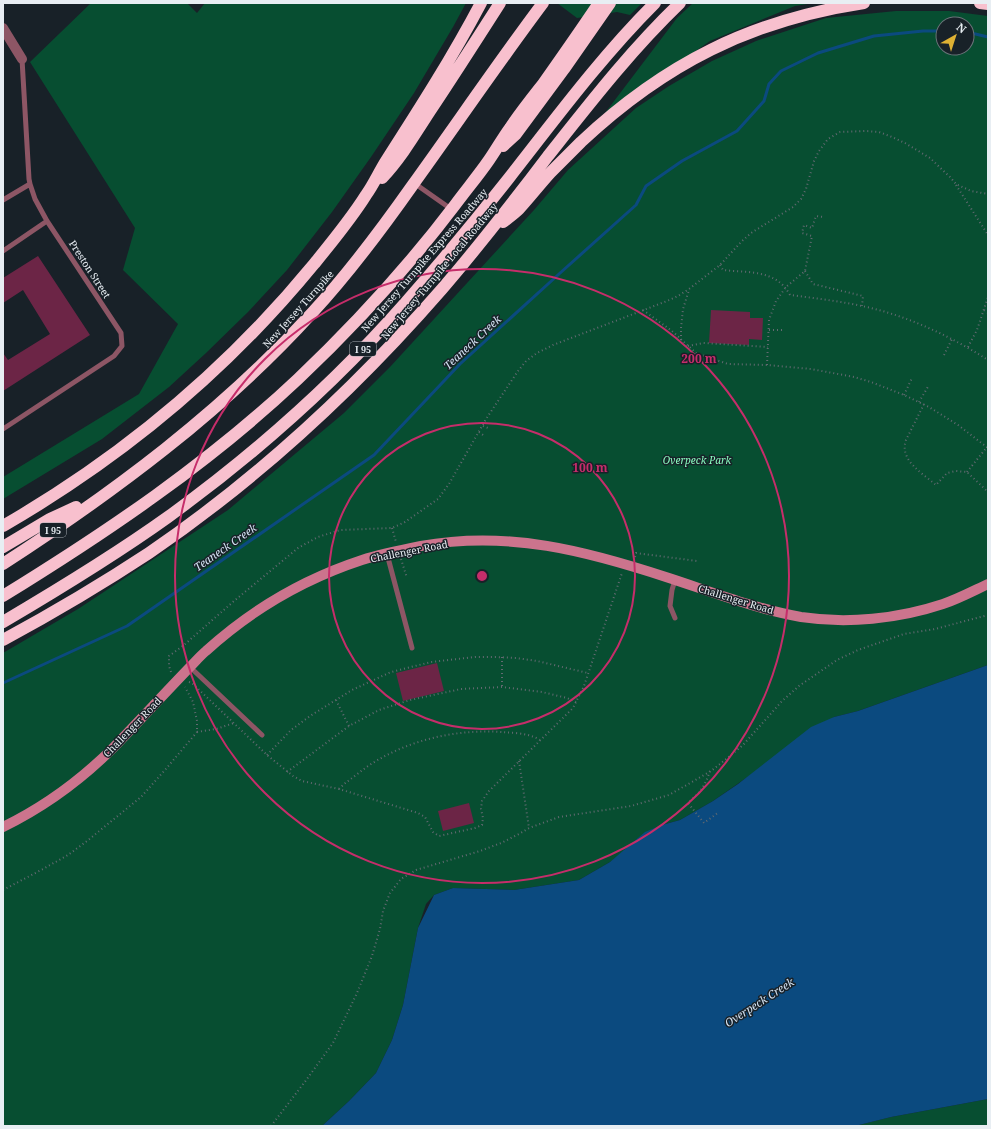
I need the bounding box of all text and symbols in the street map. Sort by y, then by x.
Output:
north arrow [935,16,975,56]
text: N [954,19,970,37]
street label: New Jersey Turnpike Express Roadway [358,185,491,335]
street label: New Jersey Turnpike Local Roadway [378,199,501,342]
street label: Preston Street [66,237,114,301]
street label: New Jersey Turnpike [259,267,337,351]
water label: Teaneck Creek [440,311,505,373]
road number: I 95 [350,342,376,356]
text: 200 m [681,350,717,367]
park label: Overpeck Park [663,453,732,467]
text: 100 m [572,459,608,476]
water label: Teaneck Creek [191,519,260,574]
road number: I 95 [40,523,66,537]
street label: Challenger Road [369,537,449,565]
centre of rings [475,569,489,583]
street label: Challenger Road [697,581,775,617]
street label: Challenger Road [100,694,164,760]
water label: Overpeck Creek [721,974,797,1030]

